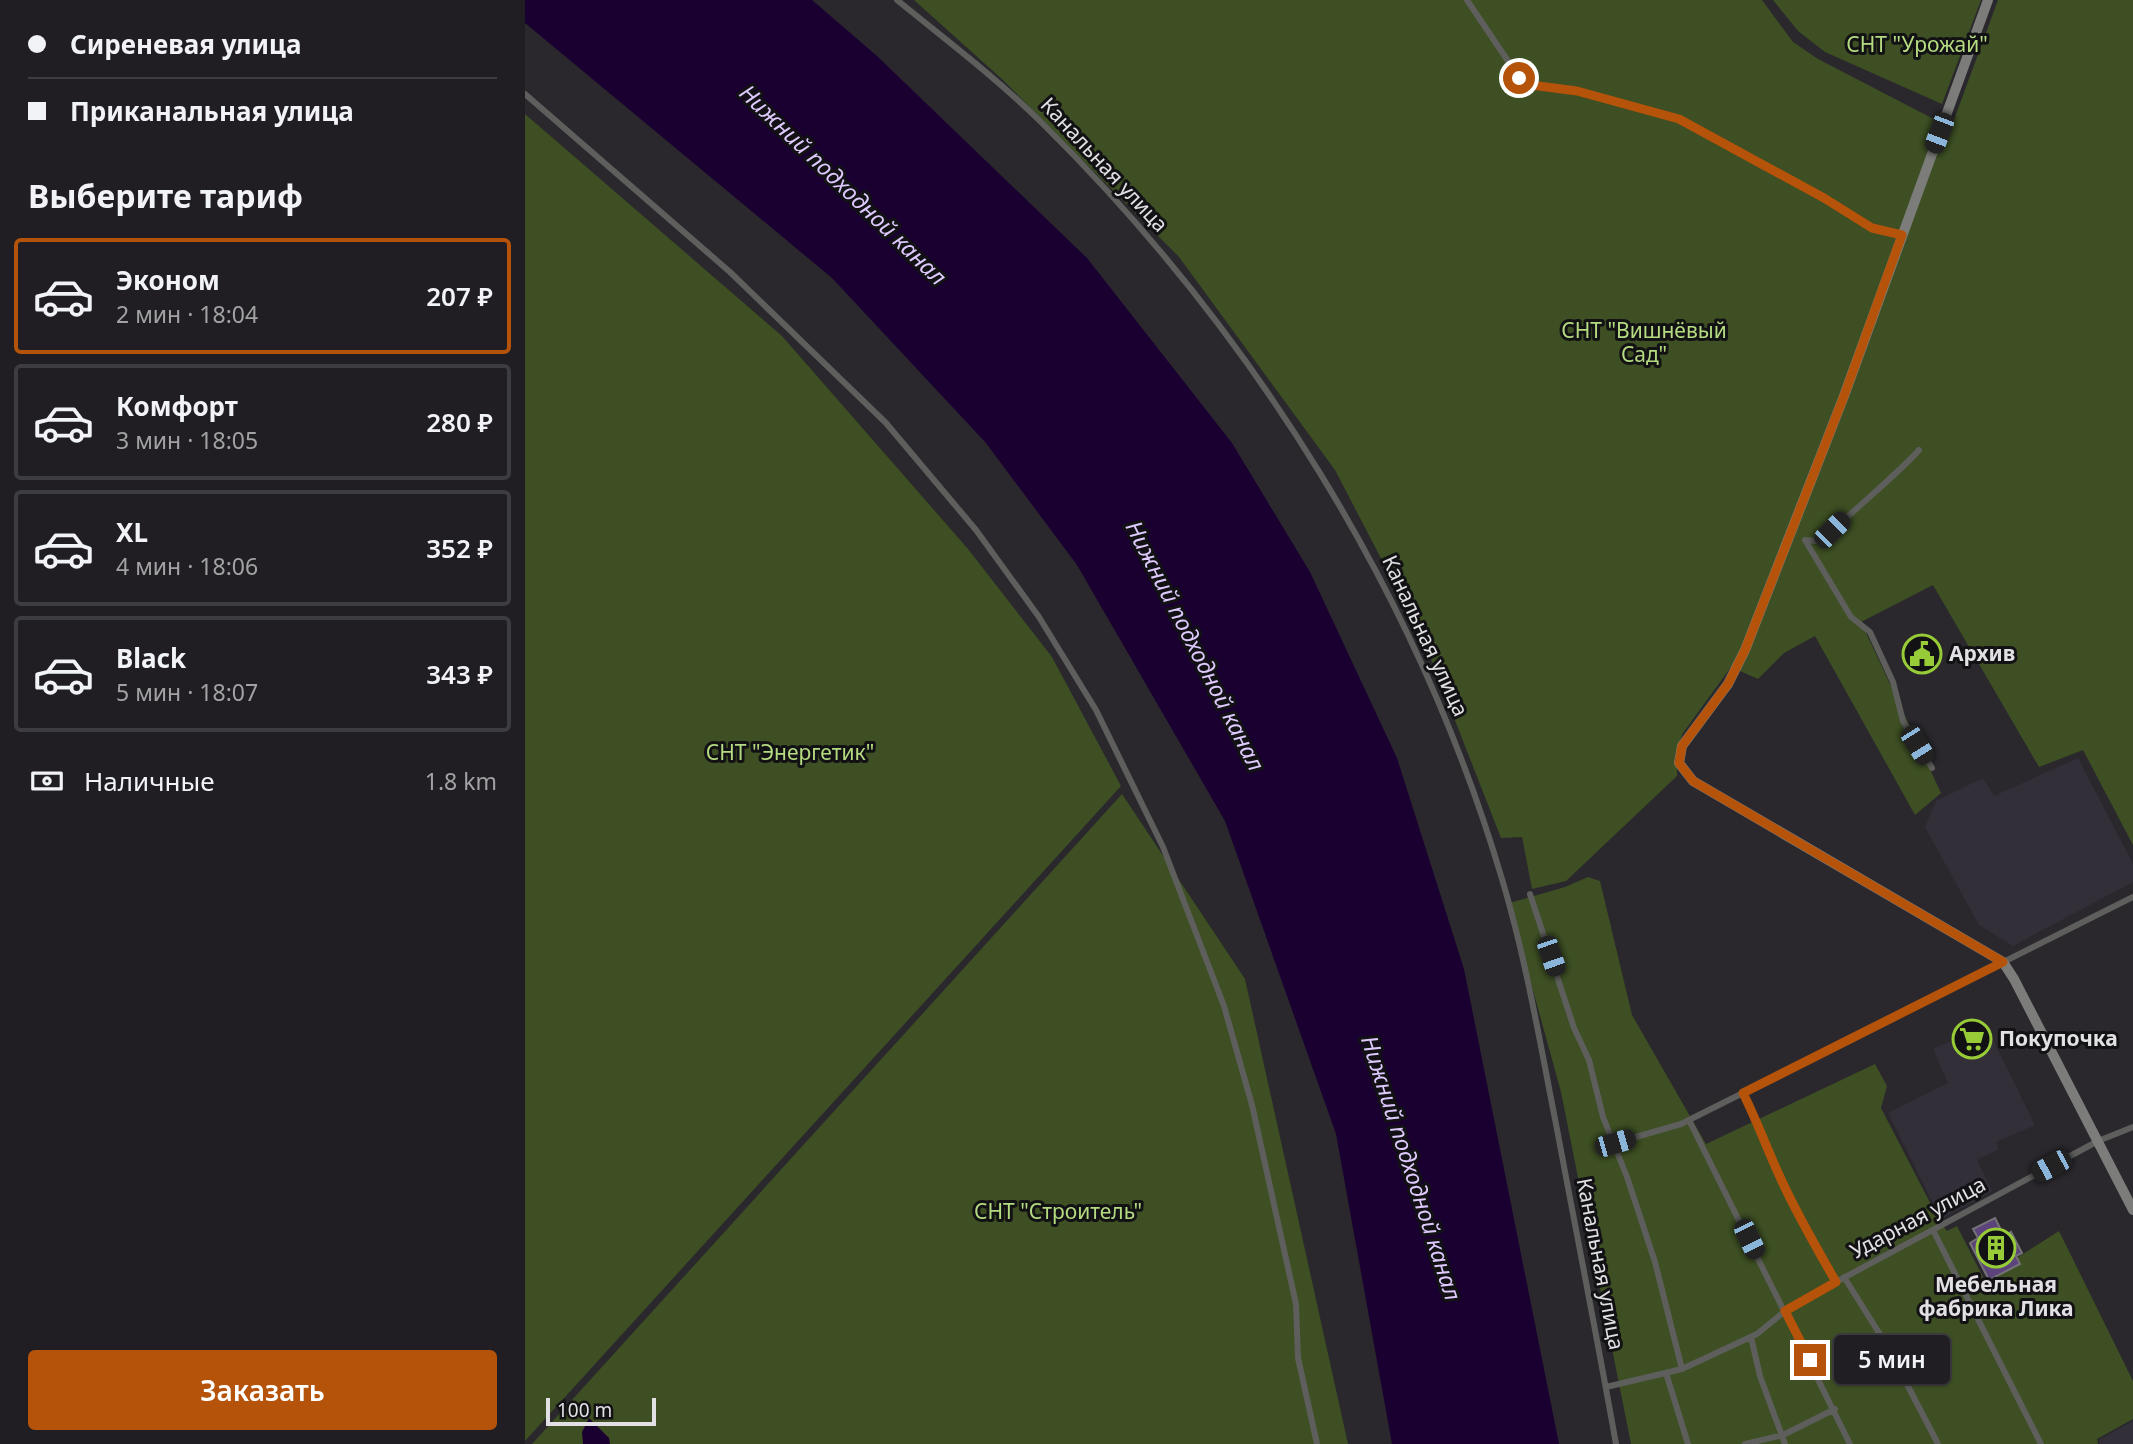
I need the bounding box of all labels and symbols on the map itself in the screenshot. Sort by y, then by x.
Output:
park label: СНТ "Урожай" [1846,30,1988,58]
route start [1503,62,1535,94]
water label: Нижний подходной канал [733,77,954,292]
street label: Канальная улица [1035,91,1175,238]
car [1922,110,1957,156]
park label: СНТ "Вишнёвый Сад" [1561,316,1727,368]
car [1810,508,1855,552]
water label: Нижний подходной канал [1119,515,1273,776]
street label: Канальная улица [1376,551,1475,721]
public building icon: Архив [1901,633,1943,675]
place label: Архив [1949,639,2015,667]
car [1897,722,1938,768]
park label: СНТ "Энергетик" [706,738,874,766]
car [1535,933,1568,979]
supermarket icon: Покупочка [1951,1018,1993,1060]
place label: Покупочка [1999,1024,2118,1052]
water label: Нижний подходной канал [1354,1031,1470,1304]
car [1592,1127,1639,1159]
car [2028,1147,2075,1185]
street label: Ударная улица [1845,1170,1990,1265]
street label: Канальная улица [1571,1175,1631,1352]
park label: СНТ "Строитель" [974,1197,1142,1225]
car [1731,1216,1768,1262]
building icon: Мебельная фабрика Лика [1975,1227,2017,1269]
place label: Мебельная фабрика Лика [1918,1270,2074,1322]
callout: 5 мин [1835,1336,1950,1384]
route end [1794,1344,1826,1376]
scale bar [546,1395,656,1427]

